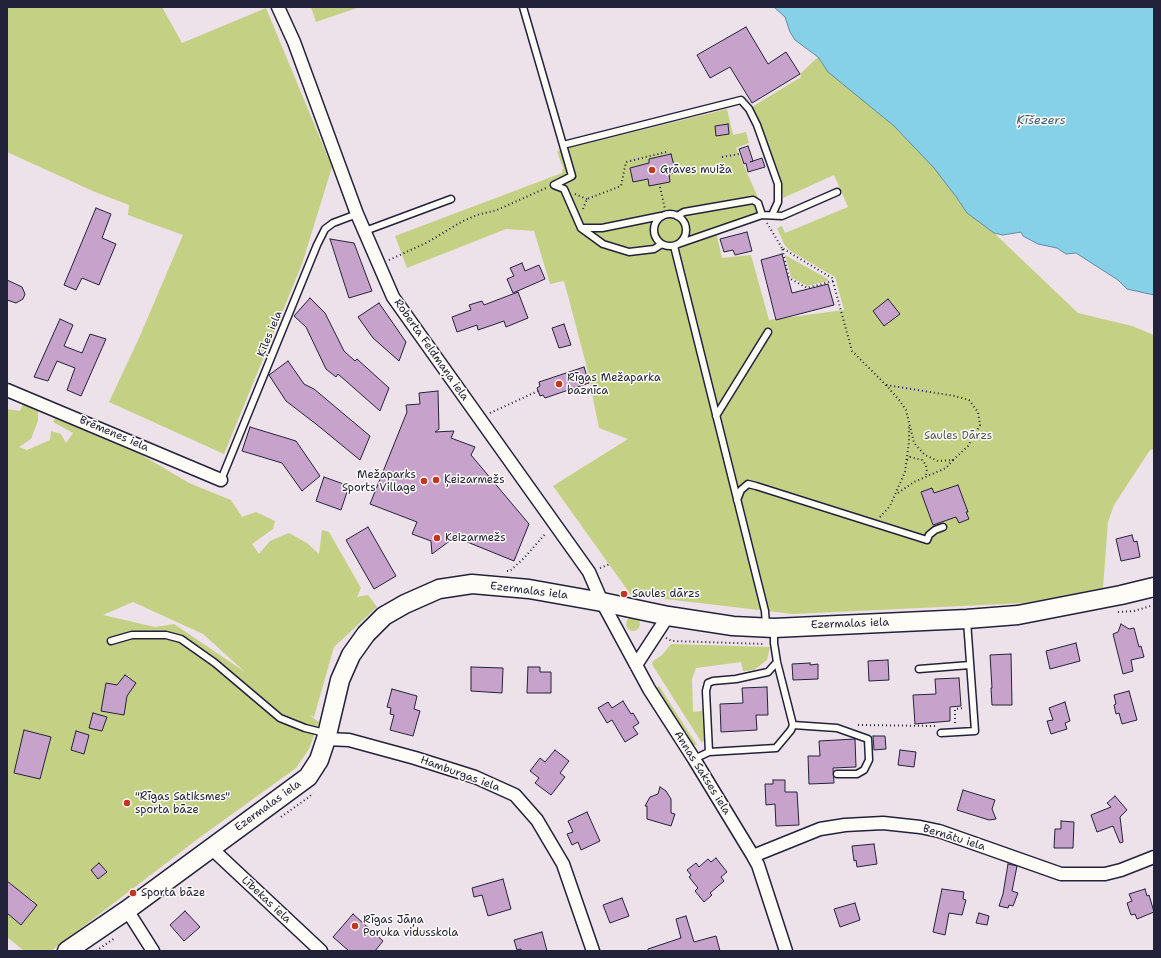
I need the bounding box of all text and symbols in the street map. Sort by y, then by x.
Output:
water label: Ķīšezers [1016,114,1066,128]
place label: Grāves muiža [660,163,732,177]
marker: Grāves muiža [647,165,657,175]
street label: Roberta Feldmaņa iela [391,297,471,403]
street label: Ķīles iela [255,309,285,359]
place label: Rīgas Mežaparka baznīca [567,371,661,397]
marker: Rīgas Mežaparka baznīca [554,379,564,389]
street label: Brēmenes iela [77,413,151,455]
park label: Saules Dārzs [924,429,992,443]
place label: Mežaparks Sports Village [342,468,416,494]
place label: Ķeizarmežs [444,473,505,487]
marker: Ķeizarmežs [431,475,441,485]
marker: Mežaparks Sports Village [419,476,429,486]
place label: Keizarmežs [445,531,506,545]
marker: Keizarmežs [432,533,442,543]
street label: Ezermalas iela [489,580,569,602]
place label: Saules dārzs [632,587,700,601]
marker: Saules dārzs [619,589,629,599]
street label: Ezermalas iela [811,616,889,632]
street label: Annas Sakses iela [671,729,733,817]
street label: Hamburgas iela [418,753,502,795]
street label: Ezermalas iela [232,778,304,834]
place label: "Rīgas Satiksmes" sporta bāze [135,790,230,816]
marker: "Rīgas Satiksmes" sporta bāze [122,798,132,808]
street label: Bernātu iela [921,822,987,854]
street label: Lībekas iela [239,874,293,926]
place label: Sporta bāze [141,886,205,900]
marker: Sporta bāze [128,888,138,898]
place label: Rīgas Jāņa Poruka vidusskola [363,913,458,939]
marker: Rīgas Jāņa Poruka vidusskola [350,921,360,931]

